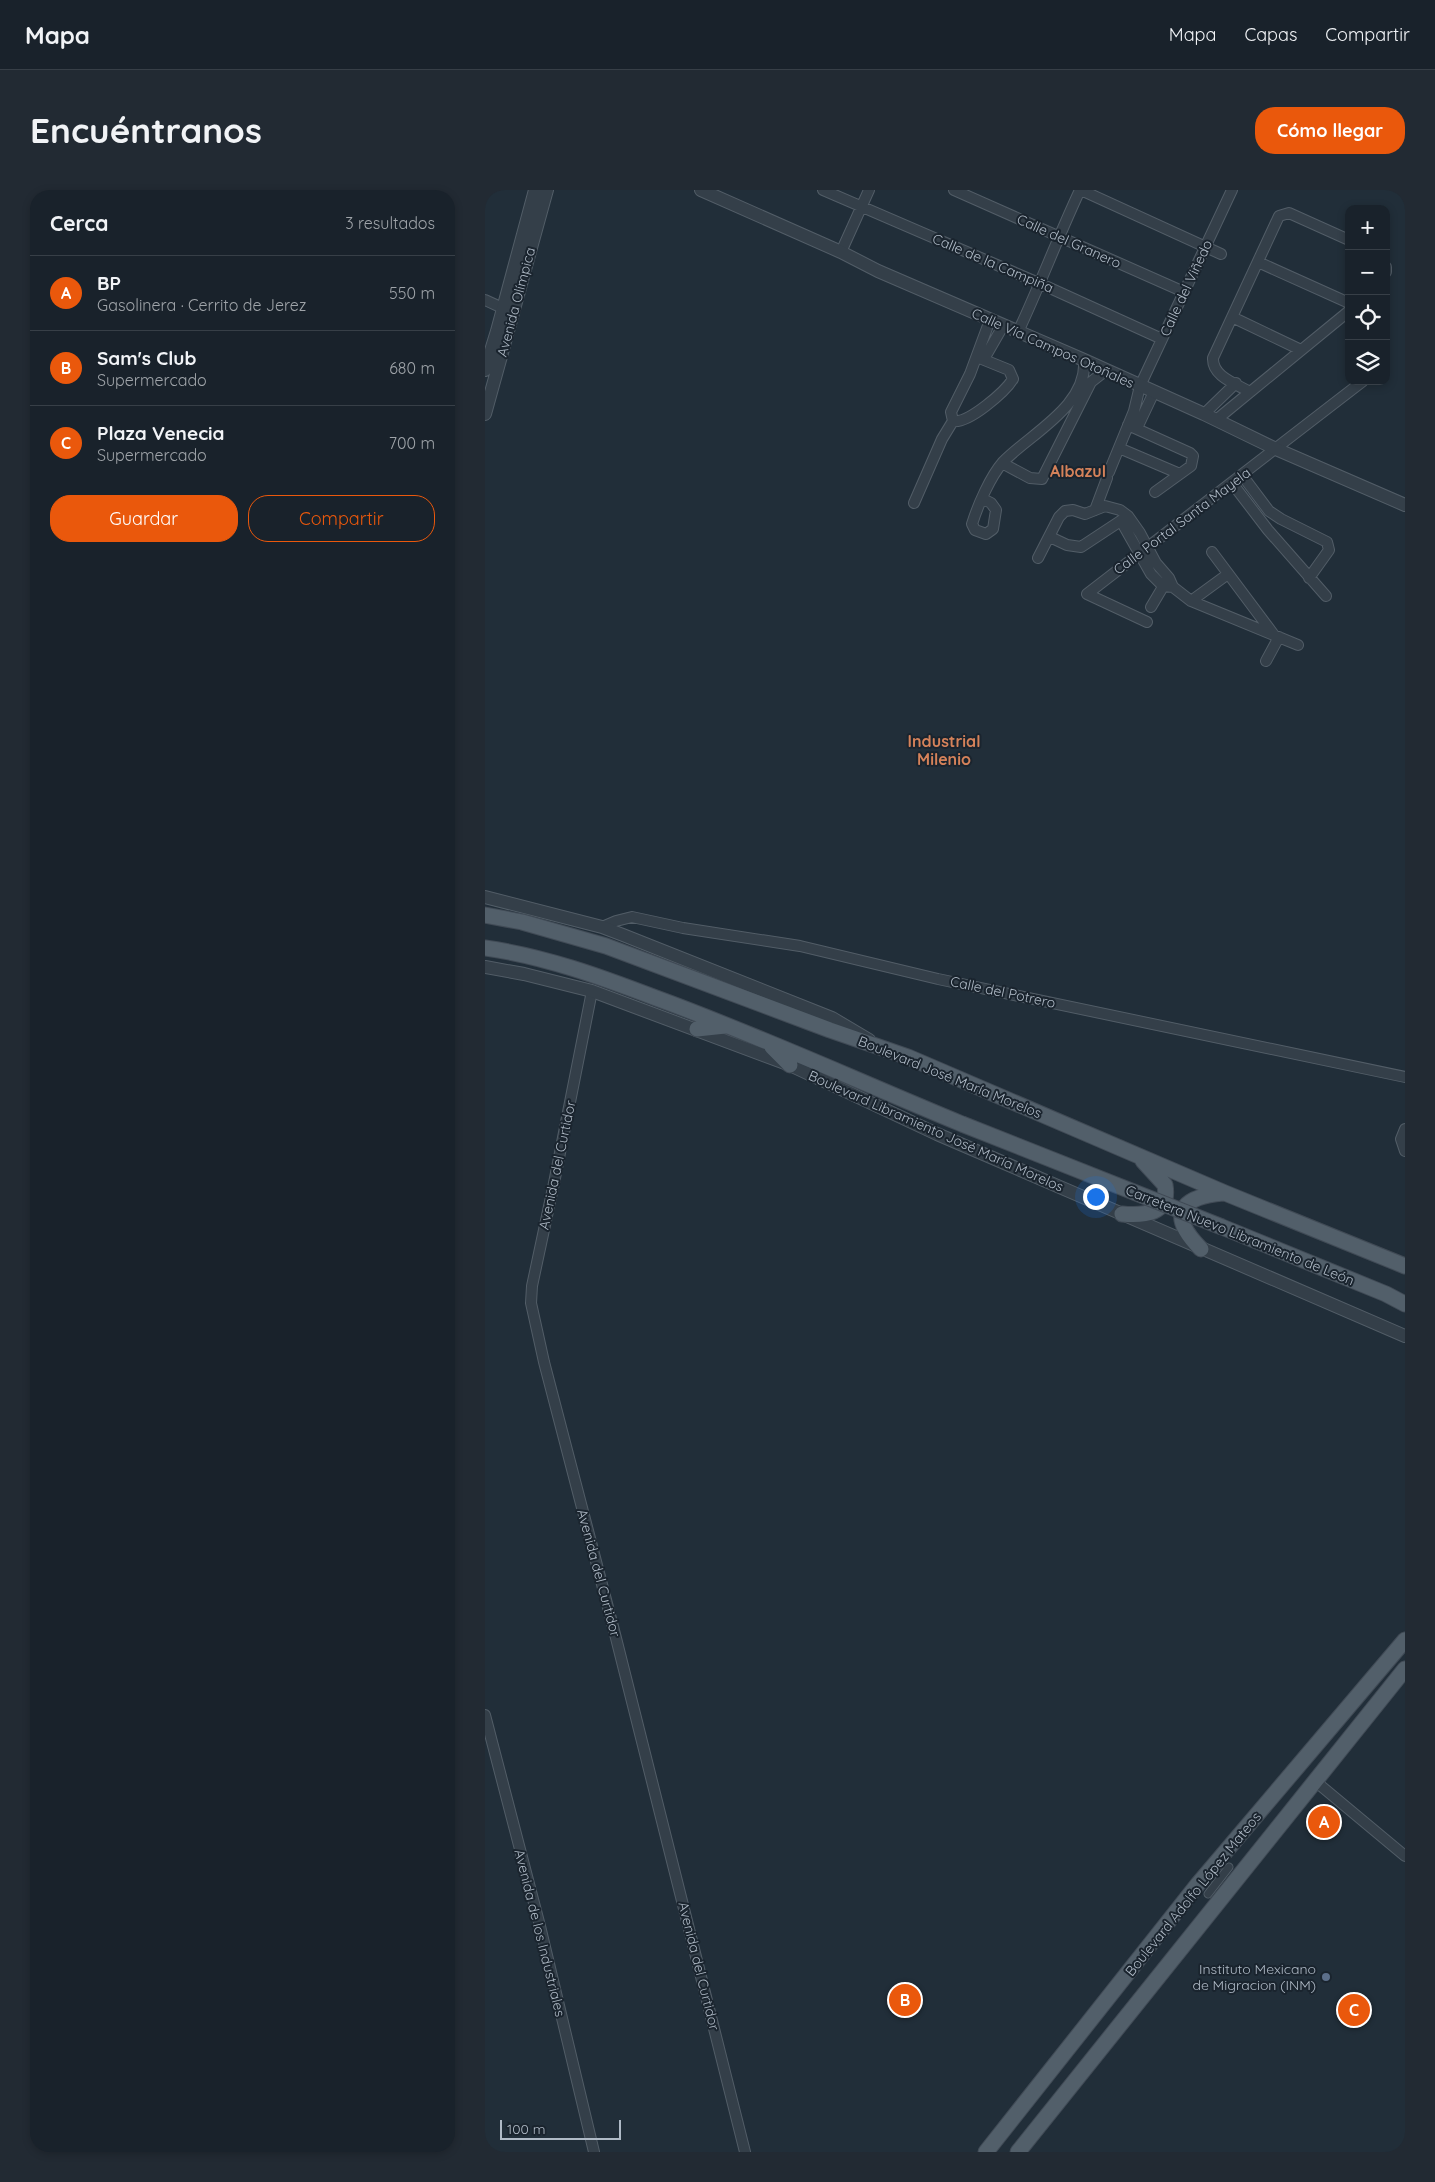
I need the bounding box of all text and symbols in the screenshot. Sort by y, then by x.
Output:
text: Mapa [25,20,90,50]
text: Mapa [1169,23,1216,46]
text: Capas [1244,23,1297,46]
text: Compartir [1325,23,1410,46]
button: Cómo llegar [1255,107,1405,154]
text: Encuéntranos [30,108,262,152]
map controls [1345,205,1390,385]
button: + [1345,205,1390,250]
text: Cerca [50,210,108,236]
street label: Calle del Granero [1014,210,1124,272]
text: 3 resultados [345,213,435,233]
street label: Calle de la Campiña [930,229,1056,297]
street label: Calle del Viñedo [1156,237,1216,339]
street label: Avenida Olímpica [493,245,539,359]
button: − [1345,250,1390,295]
text: BP [97,271,121,295]
text: A [61,283,71,303]
text: 550 m [389,283,435,303]
text: Gasolinera · Cerrito de Jerez [97,295,307,315]
button: locate [1345,295,1390,340]
street label: Calle Vía Campos Otoñales [969,304,1137,392]
button: layers [1345,340,1390,385]
text: Sam's Club [97,346,196,370]
text: B [61,358,71,378]
text: 680 m [389,358,435,378]
text: Supermercado [97,370,207,390]
text: Plaza Venecia [97,421,224,445]
text: C [61,433,71,453]
text: 700 m [389,433,435,453]
text: Supermercado [97,445,207,465]
district label: Albazul [1050,461,1106,481]
street label: Calle Portal Santa Mayela [1110,464,1254,578]
button: Guardar [50,495,238,542]
button: Compartir [248,495,435,542]
district label: Industrial Milenio [908,731,980,769]
street label: Calle del Potrero [949,972,1057,1012]
street label: Boulevard José María Morelos [856,1032,1044,1122]
street label: Boulevard Libramiento José María Morelos [805,1066,1067,1196]
street label: Avenida del Curtidor [534,1098,580,1231]
street label: Carretera Nuevo Libramiento de León [1123,1181,1357,1289]
your location [1083,1184,1109,1210]
street label: Avenida del Curtidor [573,1507,625,1640]
pin: A [1308,1803,1340,1841]
street label: Boulevard Adolfo López Mateos [1121,1808,1265,1980]
street label: Avenida de los Industriales [510,1847,570,2019]
street label: Avenida del Curtidor [674,1900,724,2033]
place label: Instituto Mexicano de Migracion (INM) [1192,1960,1316,1994]
marker: Instituto Mexicano de Migracion (INM) [1320,1971,1332,1983]
pin: B [889,1981,921,2019]
pin: C [1338,1991,1370,2029]
scale bar [500,2117,621,2140]
text: 100 m [507,2120,545,2138]

